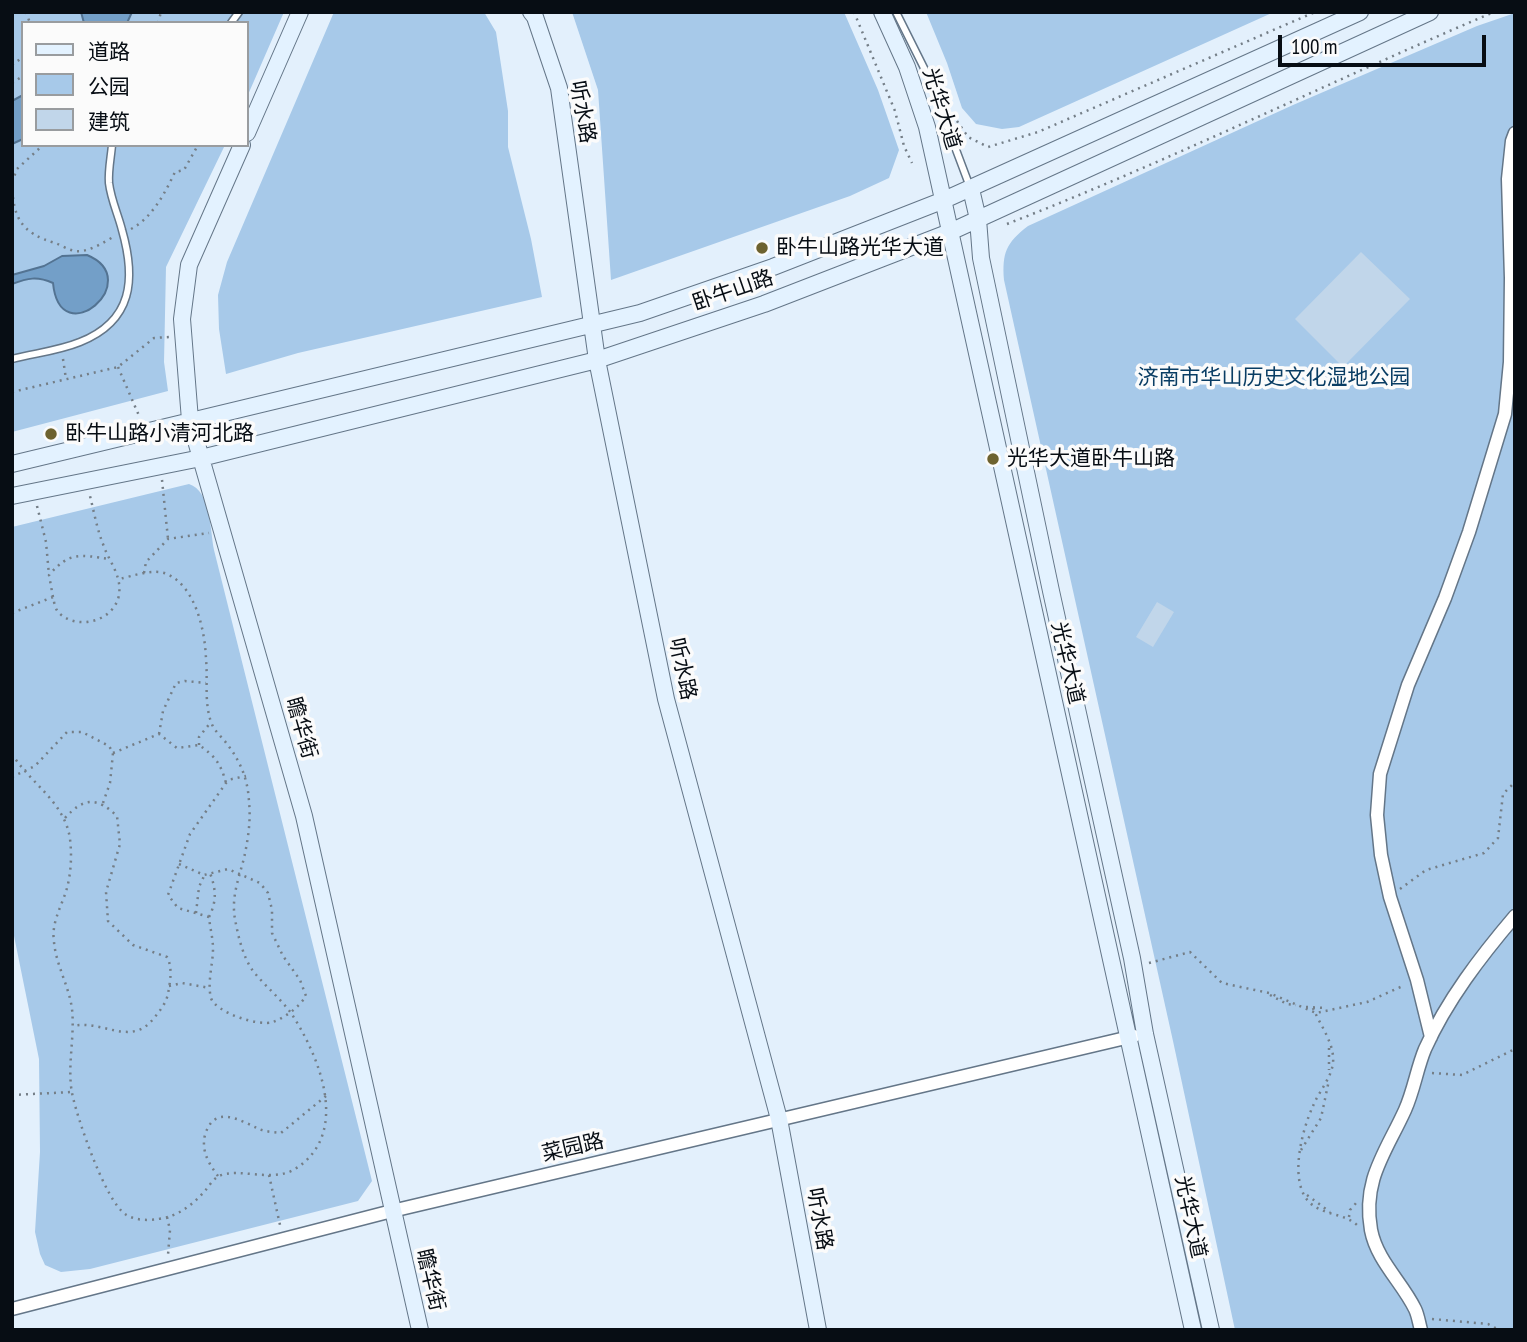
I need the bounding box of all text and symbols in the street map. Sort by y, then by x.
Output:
legend [21,21,248,147]
scale bar [1282,21,1490,65]
text: 100 m [1291,33,1337,60]
text: 道路 [88,38,130,65]
street label: 光华大道 [917,65,965,153]
text: 公园 [88,73,130,100]
street label: 听水路 [564,79,600,145]
text: 建筑 [88,108,130,135]
place label: 卧牛山路光华大道 [776,235,944,261]
marker: 卧牛山路光华大道 [754,240,770,256]
street label: 卧牛山路 [689,265,777,317]
park label: 济南市华山历史文化湿地公园 [1138,365,1410,391]
place label: 卧牛山路小清河北路 [65,421,254,447]
marker: 卧牛山路小清河北路 [43,426,59,442]
place label: 光华大道卧牛山路 [1007,446,1175,472]
marker: 光华大道卧牛山路 [985,451,1001,467]
street label: 光华大道 [1045,619,1089,707]
street label: 听水路 [663,636,701,702]
street label: 瞻华街 [280,694,322,762]
street label: 菜园路 [539,1129,607,1167]
street label: 光华大道 [1169,1173,1211,1261]
street label: 听水路 [801,1186,837,1252]
street label: 瞻华街 [411,1246,449,1314]

